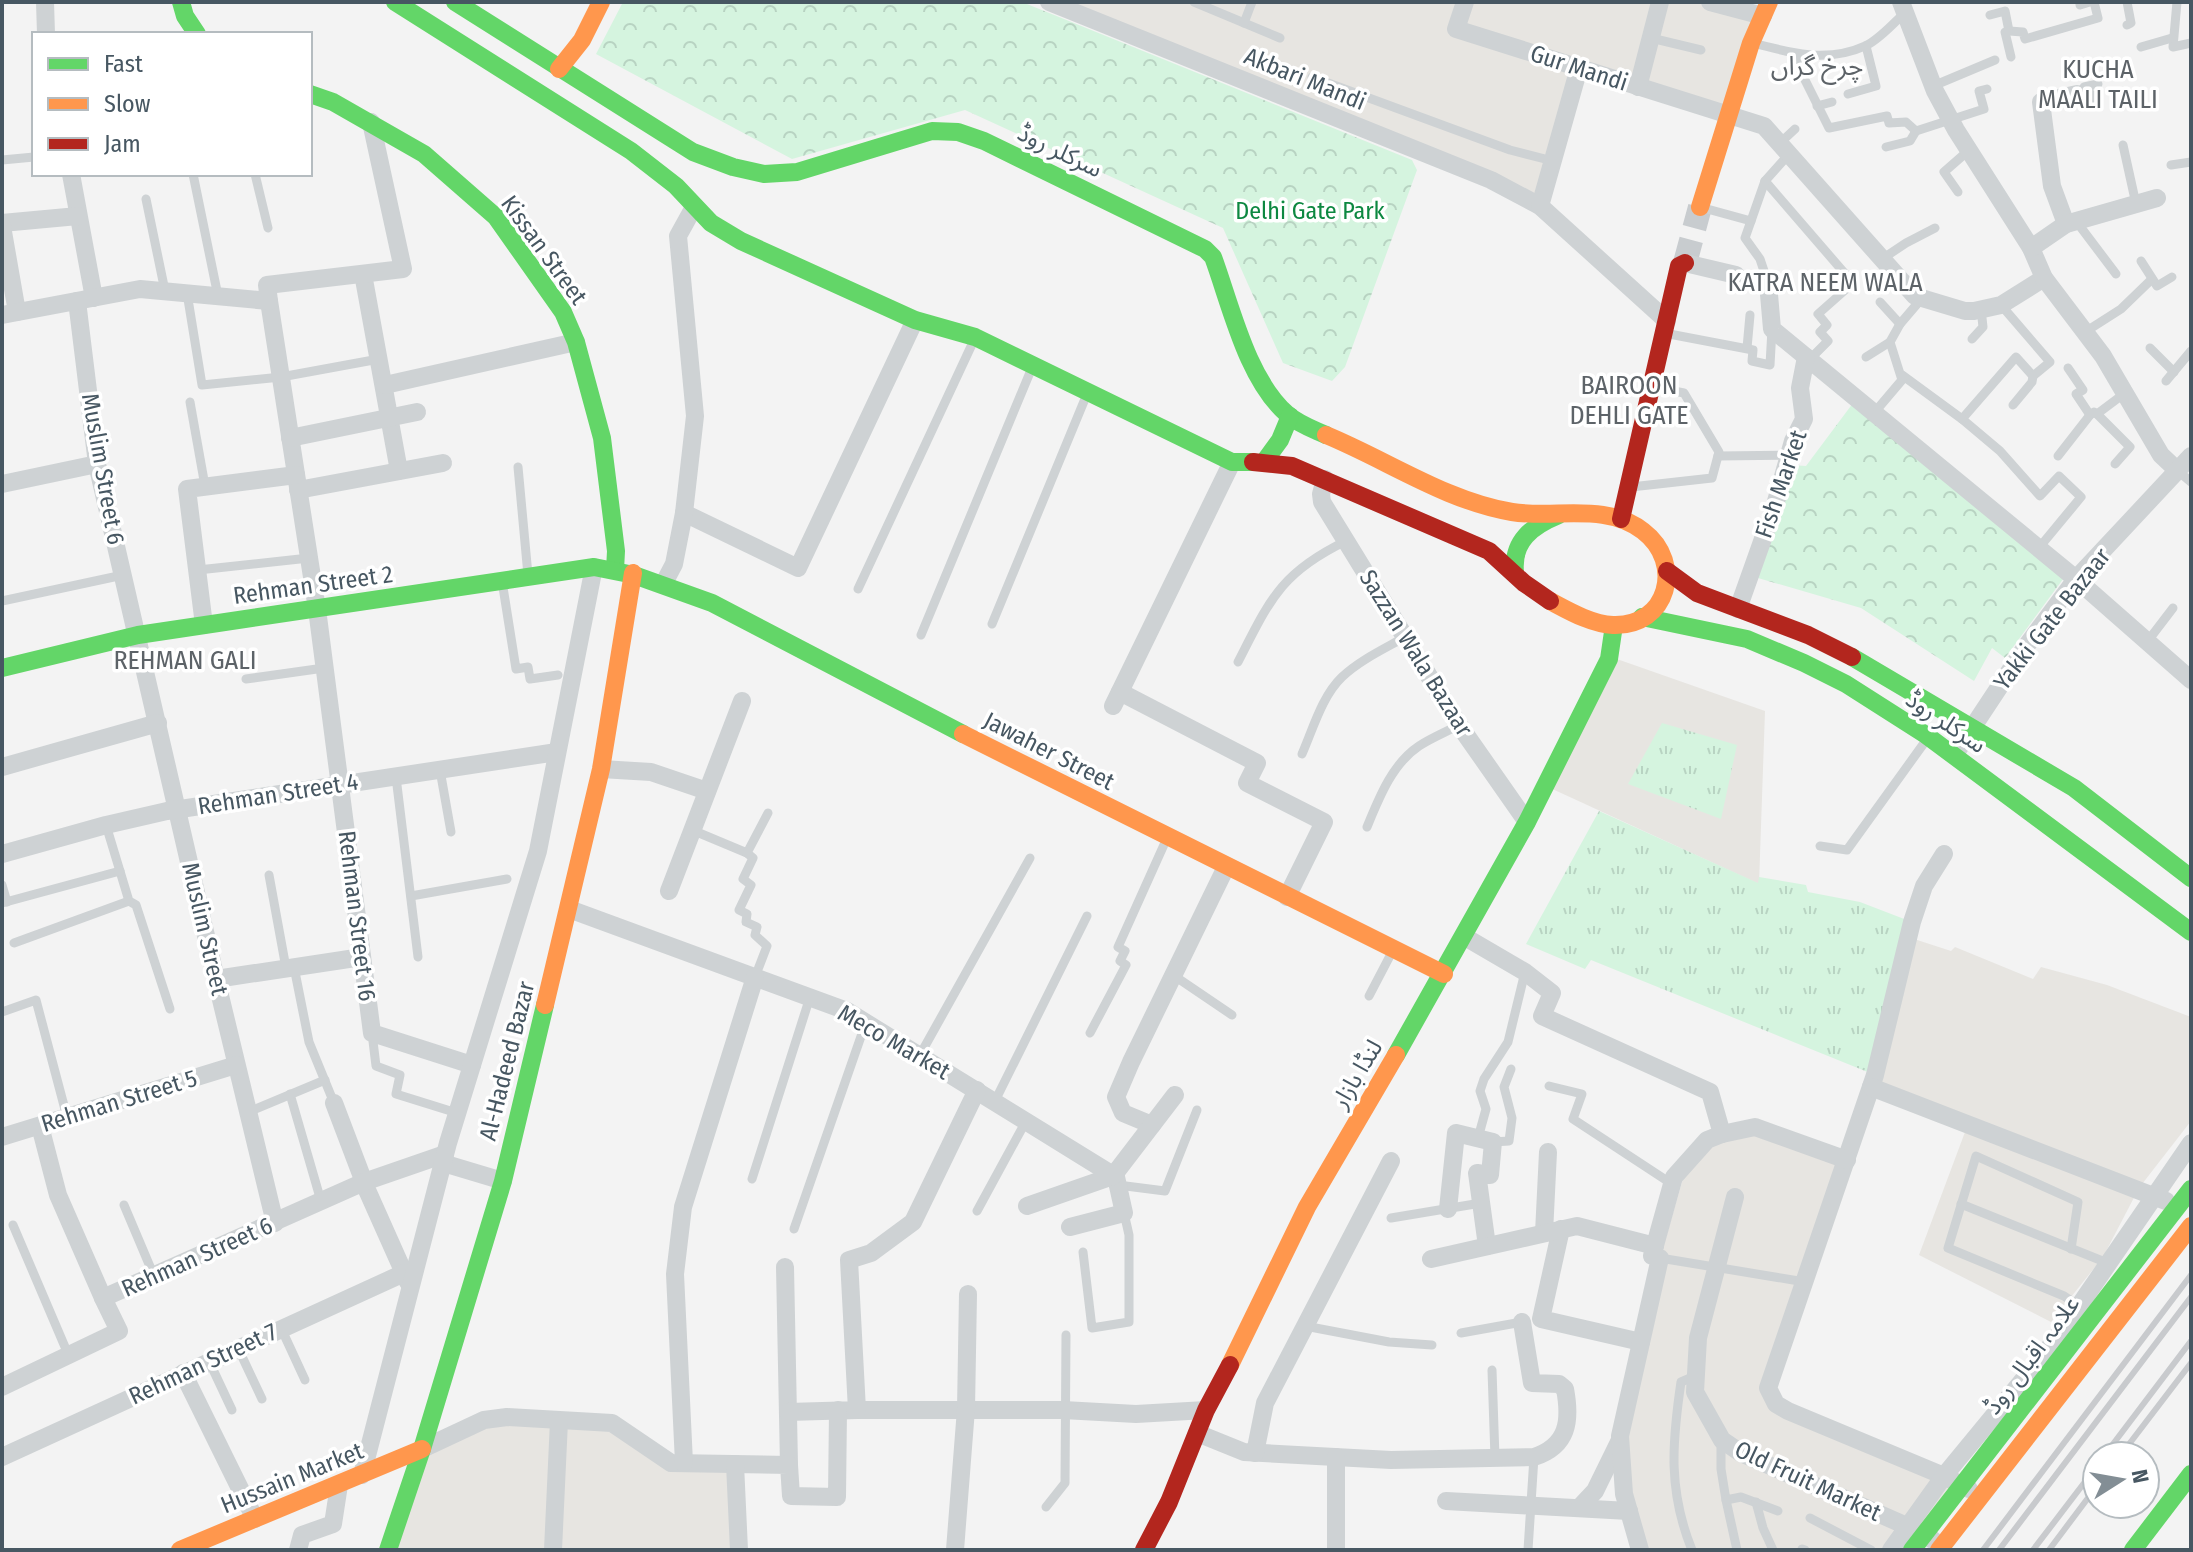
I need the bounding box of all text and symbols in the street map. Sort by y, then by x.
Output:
legend [32,32,312,176]
street label: Gur Mandi [1527,39,1631,97]
street label: Akbari Mandi [1240,42,1370,116]
text: Fast [104,50,143,78]
district label: چرخ گراں [1771,51,1863,85]
district label: KUCHA MAALI TAILI [2038,54,2158,115]
text: Slow [104,90,151,118]
street label: سرکلر روڈ [1013,119,1107,183]
text: Jam [104,130,141,158]
street label: Kissan Street [495,190,593,310]
park label: Delhi Gate Park [1235,197,1386,225]
district label: KATRA NEEM WALA [1727,267,1923,298]
district label: BAIROON DEHLI GATE [1569,370,1689,431]
street label: Muslim Street 6 [76,391,130,547]
street label: Fish Market [1749,426,1813,542]
street label: Yakki Gate Bazaar [1988,542,2116,695]
street label: Rehman Street 2 [231,560,395,610]
street label: Sazzan Wala Bazaar [1354,565,1479,742]
district label: REHMAN GALI [113,645,257,676]
street label: سرکلر روڈ [1901,685,1991,759]
street label: Jawaher Street [979,706,1119,796]
street label: Rehman Street 4 [196,768,360,820]
street label: Rehman Street 16 [333,829,381,1003]
street label: Muslim Street [176,860,234,998]
street label: Al-Hadeed Bazar [474,978,540,1144]
street label: Meco Market [833,999,955,1085]
street label: لنڈا بازار [1325,1035,1388,1114]
street label: Rehman Street 5 [38,1064,200,1138]
street label: Rehman Street 6 [117,1211,277,1303]
street label: علامہ اقبال روڈ [1978,1290,2086,1420]
street label: Rehman Street 7 [125,1317,282,1411]
street label: Old Fruit Market [1731,1435,1886,1527]
street label: Hussain Market [217,1437,367,1519]
north arrow [2081,1440,2161,1520]
text: N [2126,1467,2155,1485]

